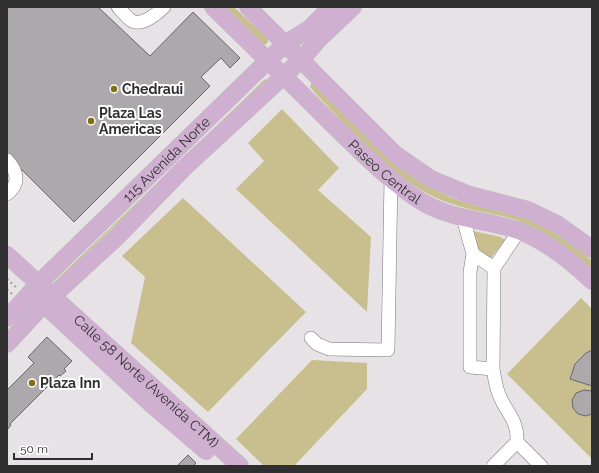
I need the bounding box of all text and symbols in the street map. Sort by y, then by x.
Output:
place label: Chedraui [122,81,183,97]
marker: Chedraui [109,84,119,94]
place label: Plaza Las Americas [99,105,162,137]
street label: 115 Avenida Norte [119,113,213,205]
marker: Plaza Las Americas [86,116,96,126]
street label: Paseo Central [345,136,424,207]
street label: Calle 58 Norte (Avenida CTM) [71,311,222,451]
place label: Plaza Inn [40,375,100,391]
marker: Plaza Inn [27,378,37,388]
scale bar [14,435,92,461]
text: 50 m [20,442,48,456]

